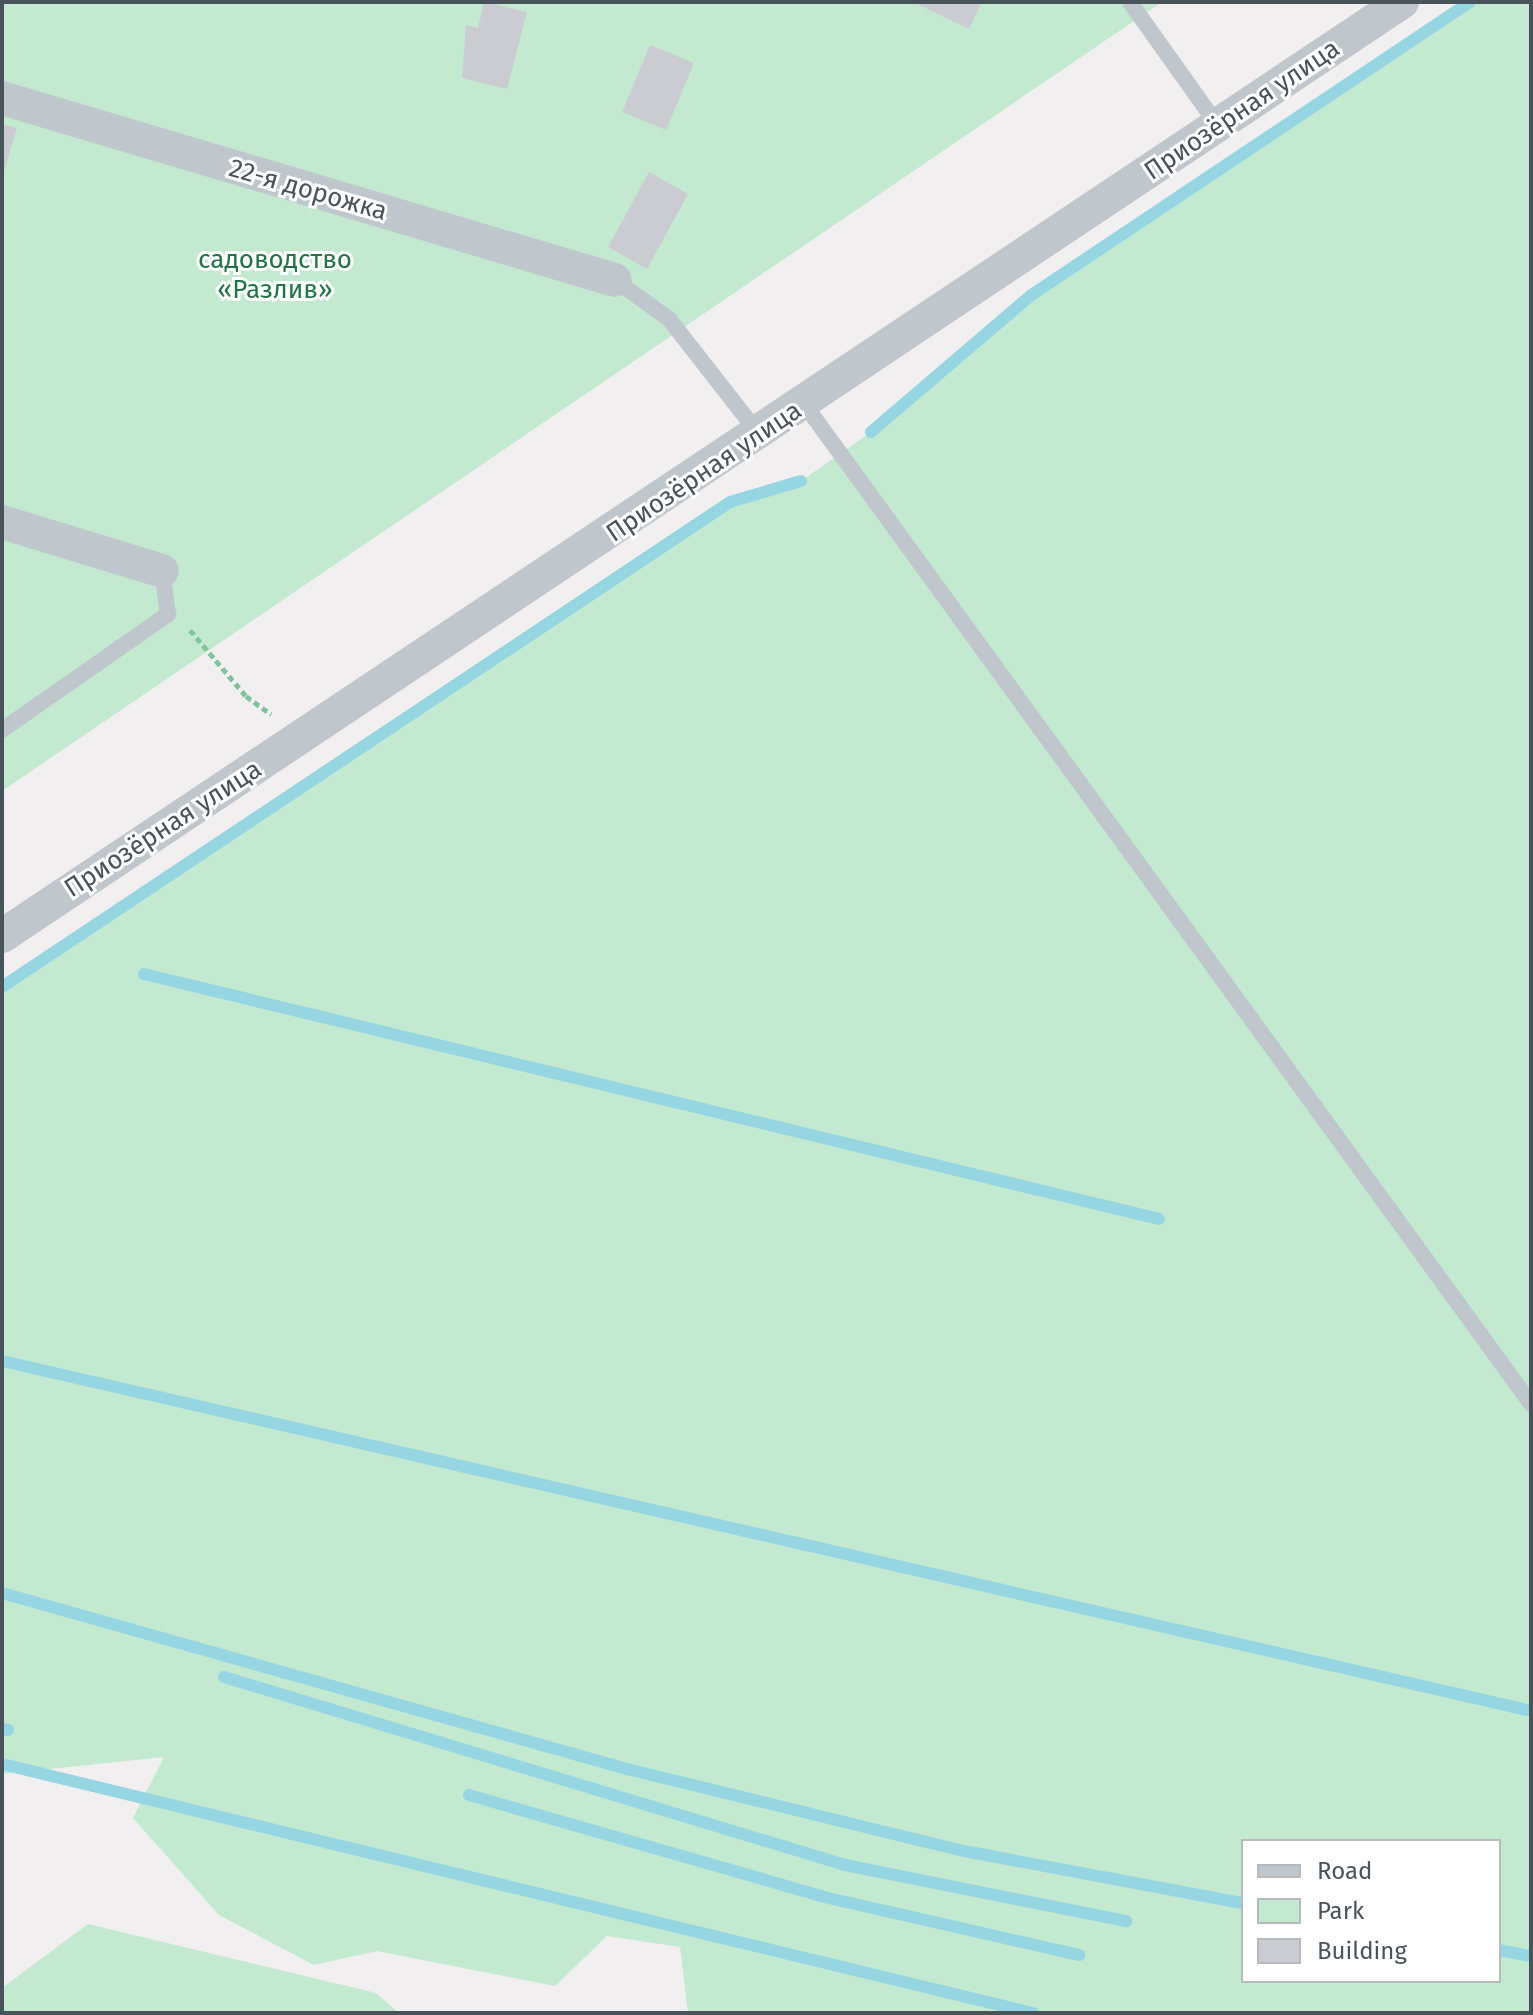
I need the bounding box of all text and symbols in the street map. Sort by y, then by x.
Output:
street label: Приозёрная улица [1138,33,1346,187]
street label: 22-я дорожка [225,153,391,227]
park label: садоводство «Разлив» [198,244,352,306]
street label: Приозёрная улица [600,395,808,549]
street label: Приозёрная улица [59,754,267,904]
legend [1241,1839,1501,1983]
text: Road [1317,1857,1372,1885]
text: Park [1317,1897,1364,1925]
text: Building [1317,1937,1407,1965]

